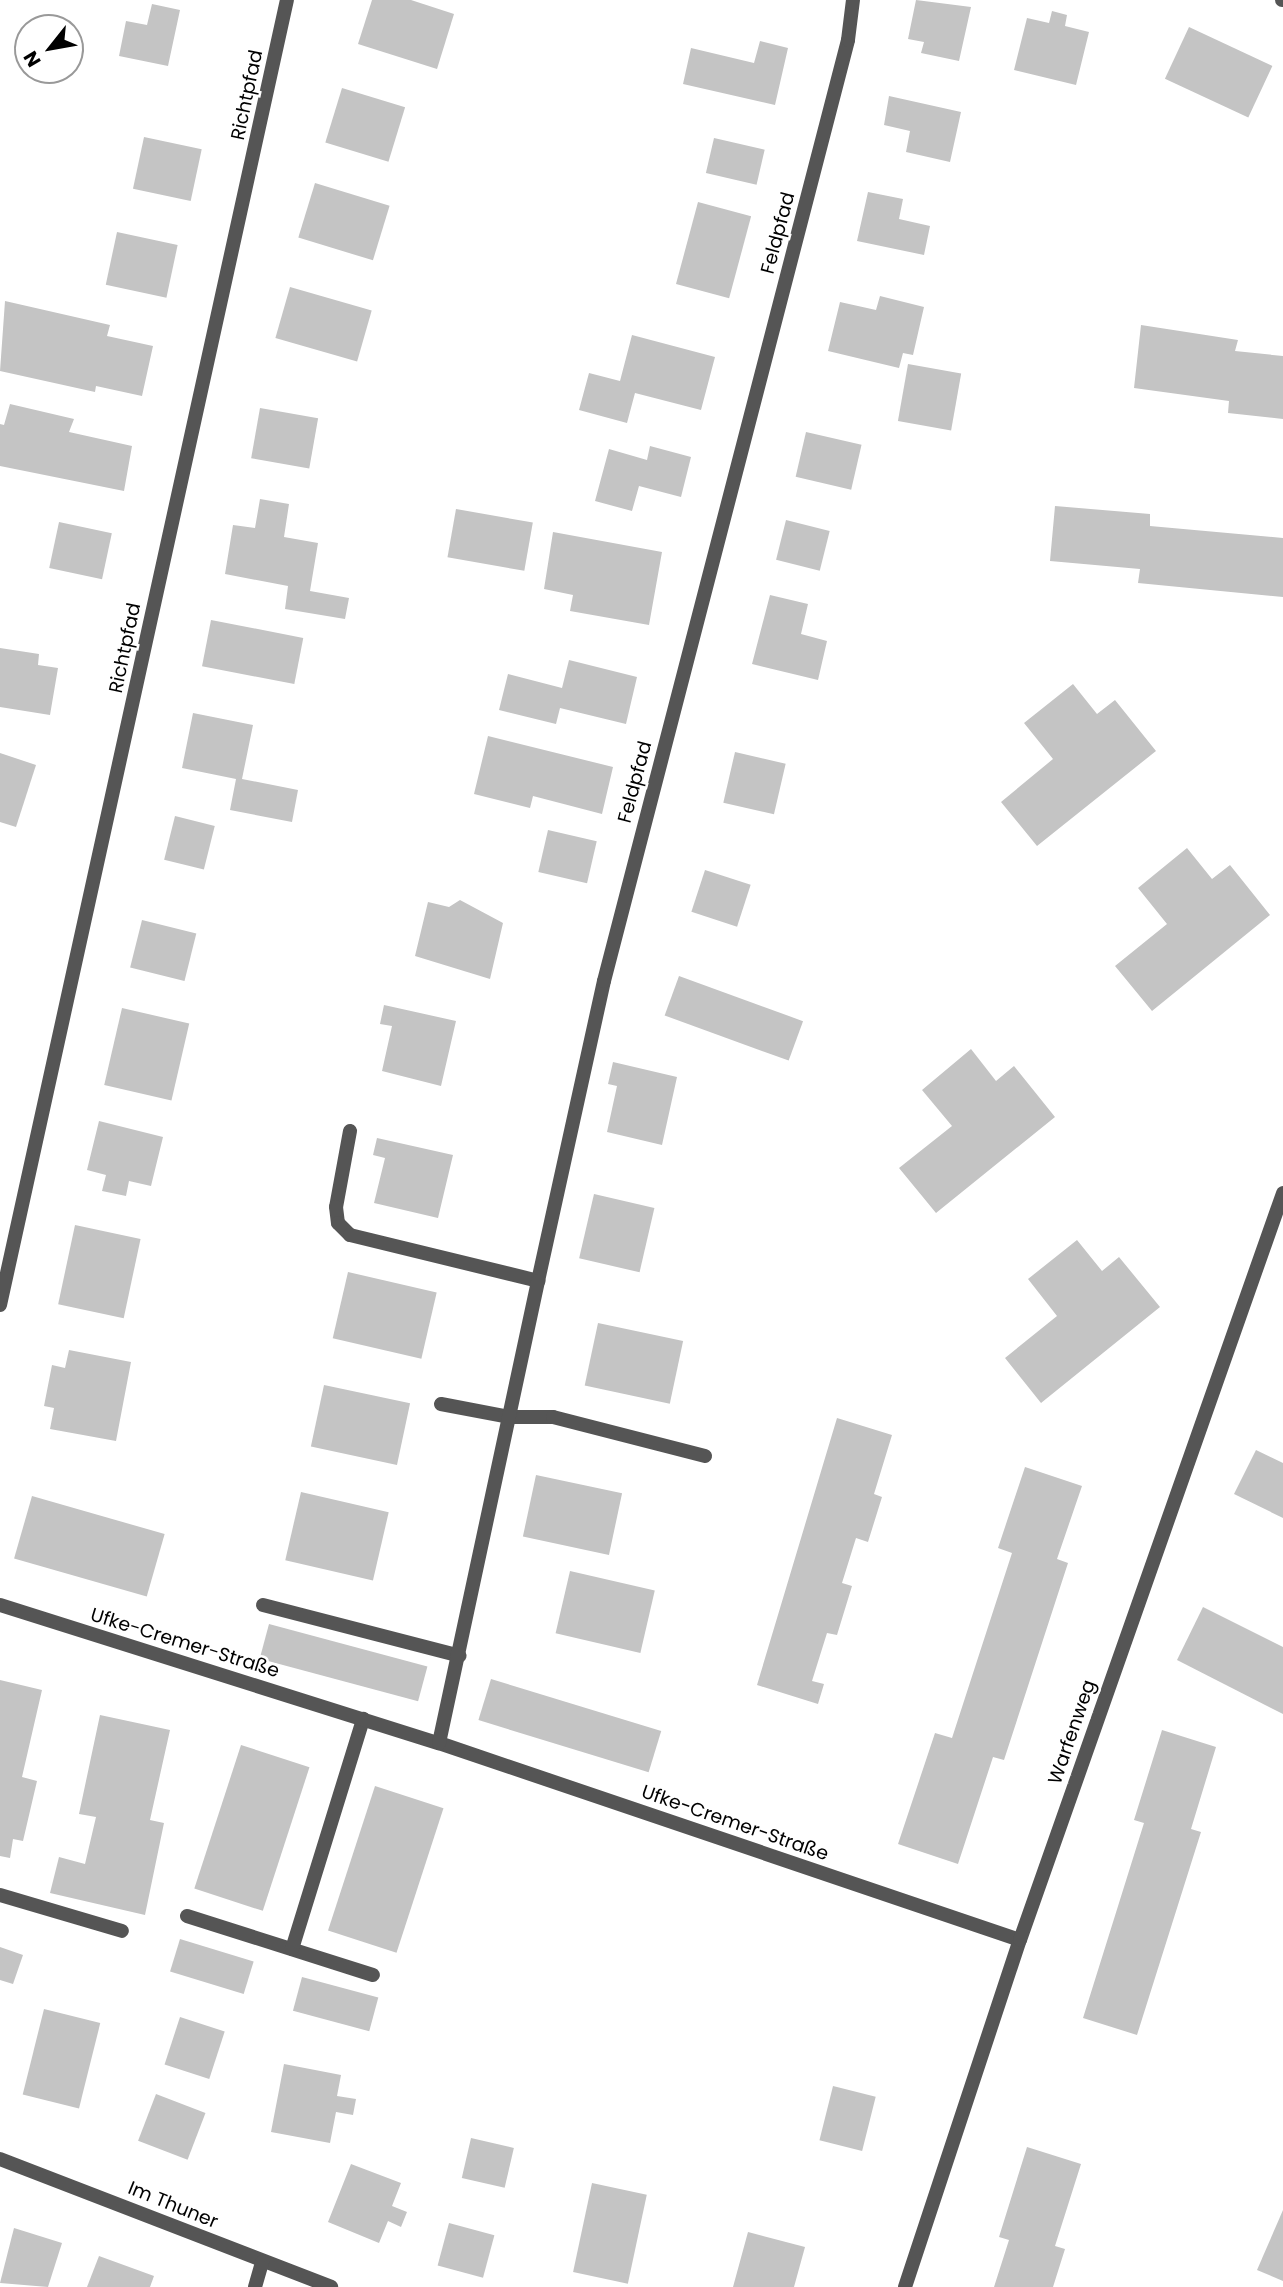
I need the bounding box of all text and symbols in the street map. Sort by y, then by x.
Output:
north arrow [14,14,84,84]
text: N [17,46,48,72]
street label: Richtpfad [226,48,268,142]
street label: Feldpfad [756,190,800,276]
street label: Richtpfad [104,601,146,695]
street label: Feldpfad [613,739,657,825]
street label: Ufke-Cremer-Straße [88,1603,282,1683]
street label: Warfenweg [1043,1677,1101,1787]
street label: Ufke-Cremer-Straße [639,1780,831,1866]
street label: Im Thuner [125,2177,221,2233]

